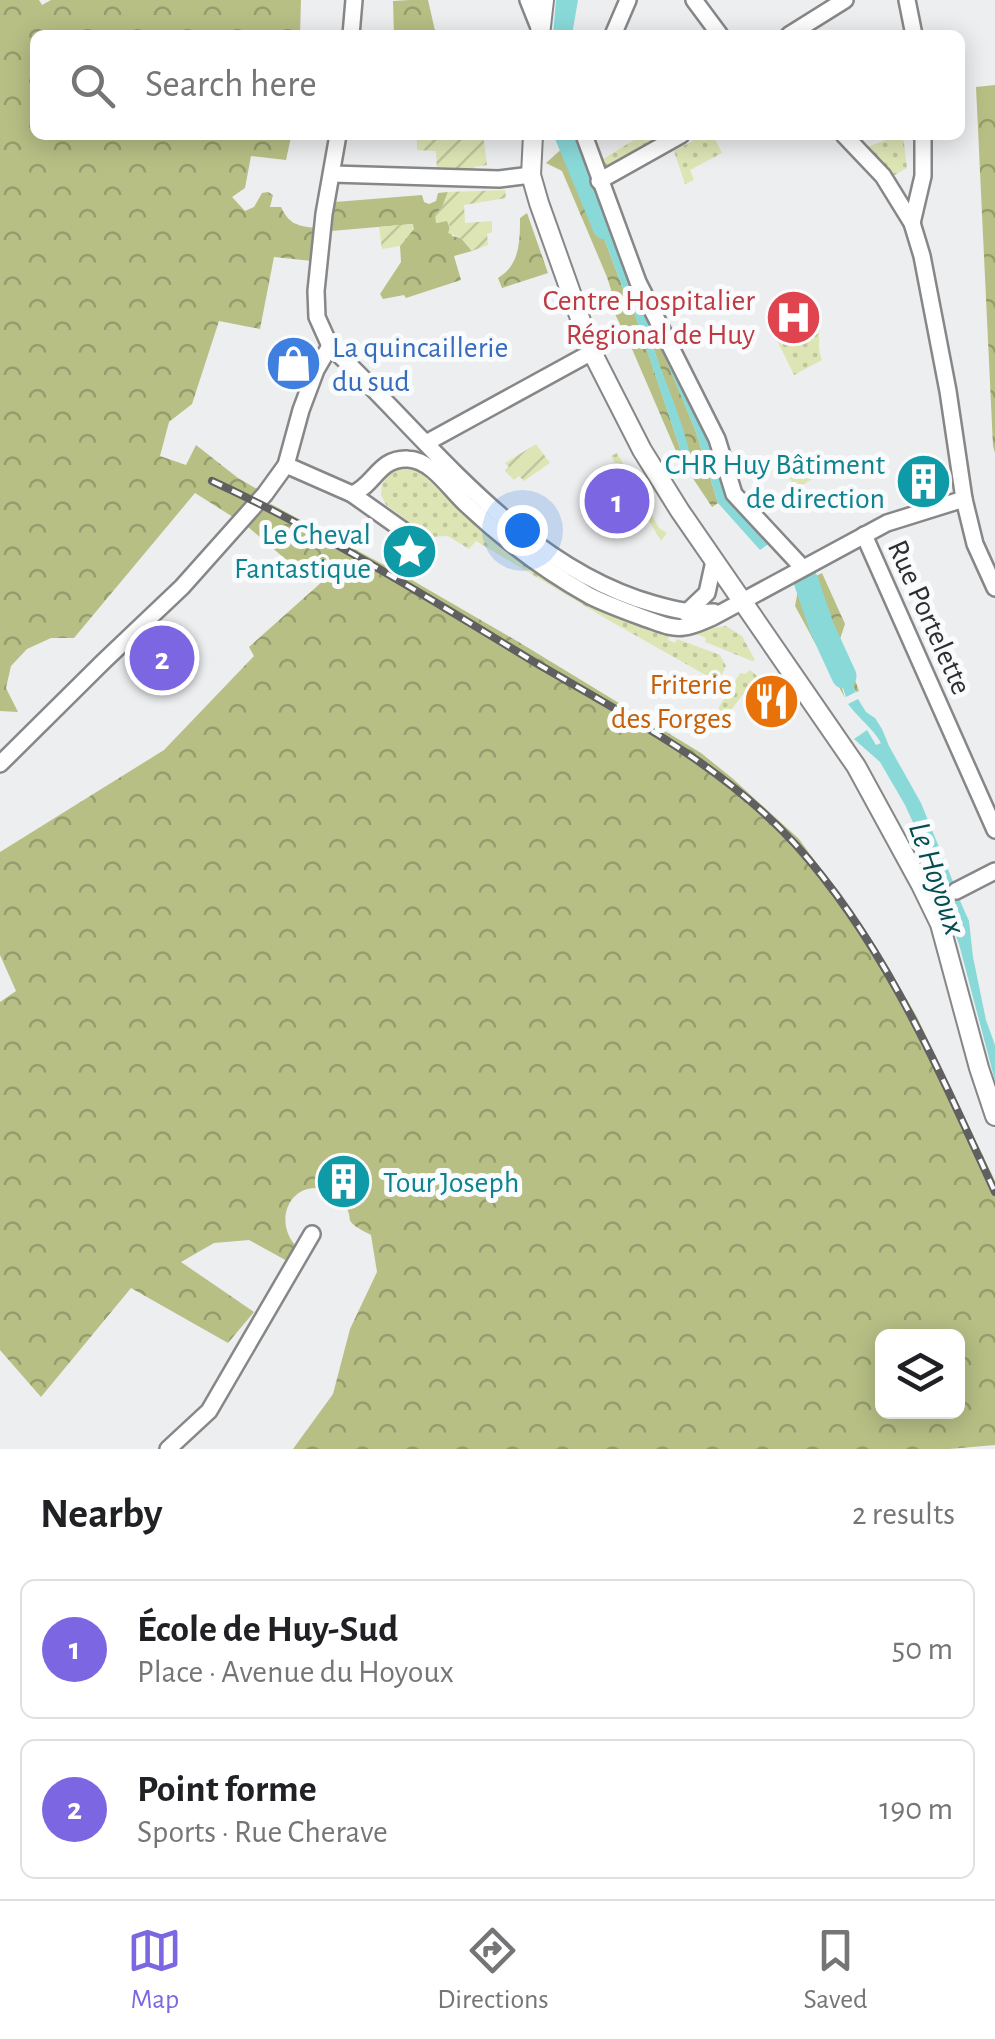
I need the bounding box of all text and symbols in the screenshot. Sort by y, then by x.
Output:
search box [30,30,965,140]
icon: search [65,58,120,113]
text: Search here [145,66,317,104]
place label: Centre Hospitalier Régional de Huy [543,286,755,350]
hospital icon: Centre Hospitalier Régional de Huy [764,287,824,347]
place label: La quincaillerie du sud [332,333,508,397]
shop icon: La quincaillerie du sud [263,334,323,394]
place label: CHR Huy Bâtiment de direction [665,450,885,514]
building icon: CHR Huy Bâtiment de direction [894,451,954,511]
pin: 1 [584,464,650,538]
your location [497,505,548,556]
place label: Le Cheval Fantastique [234,520,371,584]
place icon: Le Cheval Fantastique [380,521,440,581]
street label: Rue Portelette [882,536,976,699]
pin: 2 [130,620,194,696]
place label: Friterie des Forges [611,670,732,734]
restaurant icon: Friterie des Forges [741,671,801,731]
water label: Le Hoyoux [903,818,971,939]
building icon: Tour Joseph [314,1152,374,1212]
place label: Tour Joseph [383,1168,519,1198]
map controls [875,1329,965,1419]
button: layers [875,1329,965,1419]
text: Nearby [40,1493,163,1535]
text: 2 results [852,1498,955,1530]
text: École de Huy-Sud [137,1611,398,1649]
text: 1 [69,1633,80,1665]
text: 50 m [892,1633,953,1665]
text: Place · Avenue du Hoyoux [137,1656,454,1688]
text: Point forme [137,1771,317,1809]
text: 2 [67,1793,82,1825]
text: 190 m [879,1793,953,1825]
text: Sports · Rue Cherave [137,1816,388,1848]
tab: Map [127,1923,182,2017]
tab: Directions [437,1923,549,2017]
tab: Saved [804,1923,868,2017]

